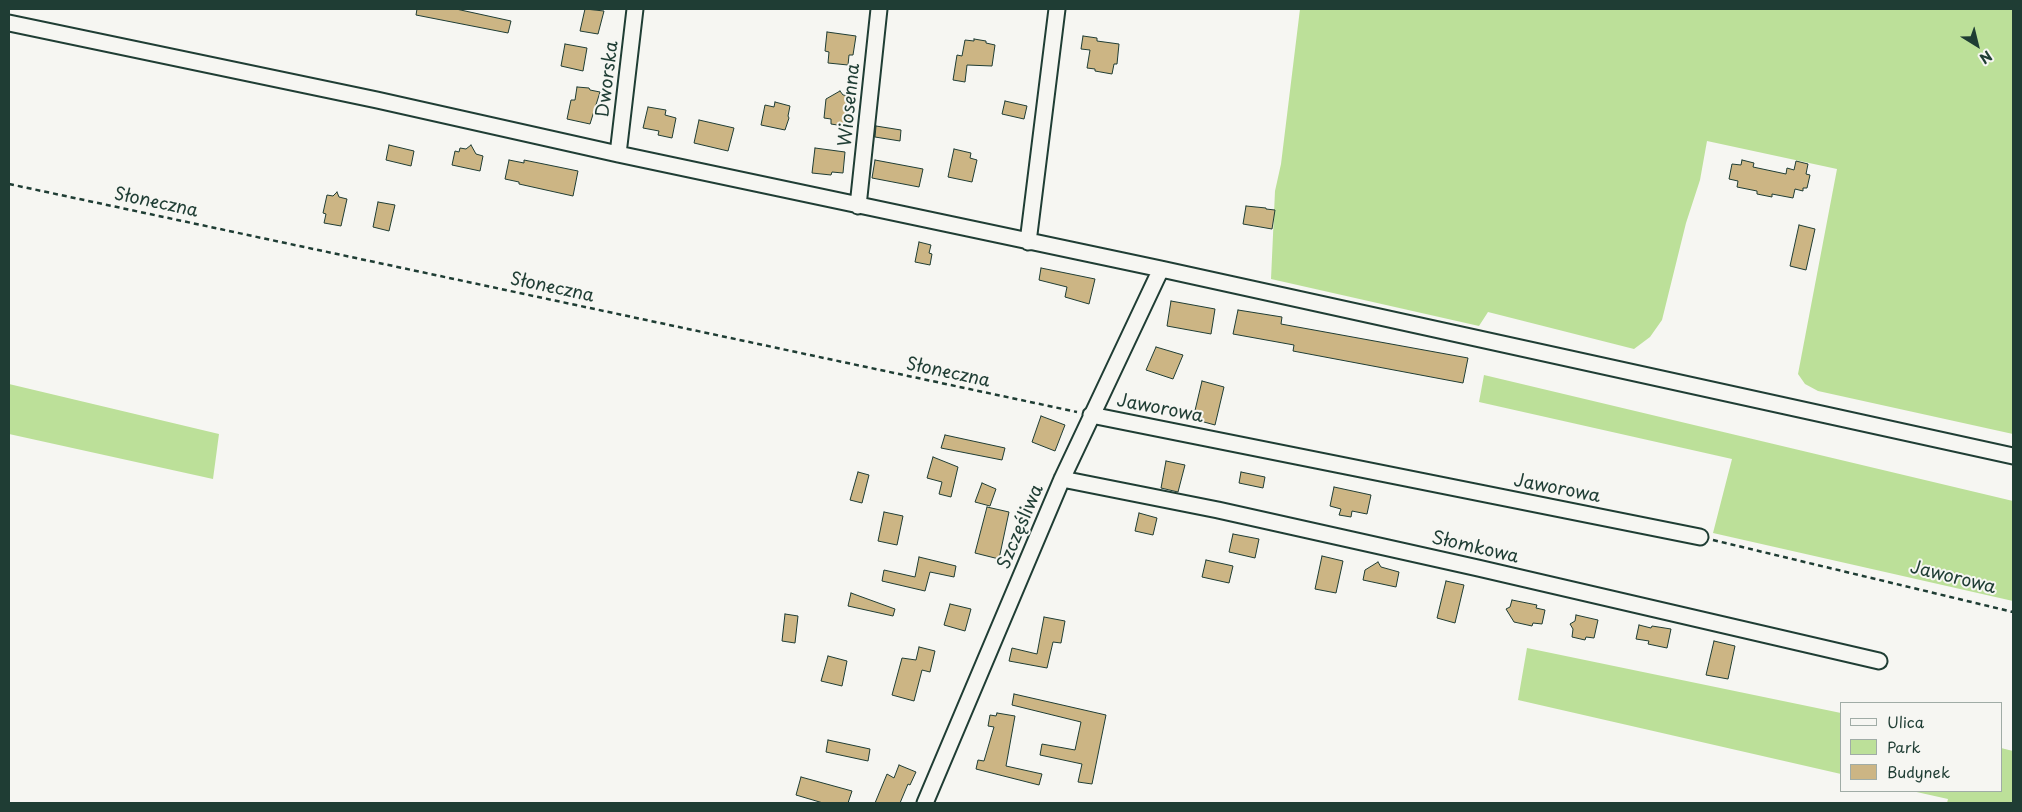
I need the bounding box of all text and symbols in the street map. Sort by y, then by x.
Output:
north arrow [1952,20,2002,70]
street label: Dworska [593,40,623,118]
text: N [1975,46,1997,69]
street label: Wiosenna [835,62,865,148]
street label: Słoneczna [112,184,200,222]
street label: Słoneczna [508,269,596,307]
street label: Słoneczna [904,354,992,392]
street label: Jaworowa [1115,390,1205,428]
street label: Jaworowa [1512,470,1602,508]
street label: Szczęśliwa [994,482,1048,572]
street label: Słomkowa [1429,527,1521,569]
street label: Jaworowa [1908,557,1998,599]
legend [1840,702,2002,792]
text: Ulica [1887,710,1924,733]
text: Park [1887,735,1921,758]
text: Budynek [1887,760,1950,783]

